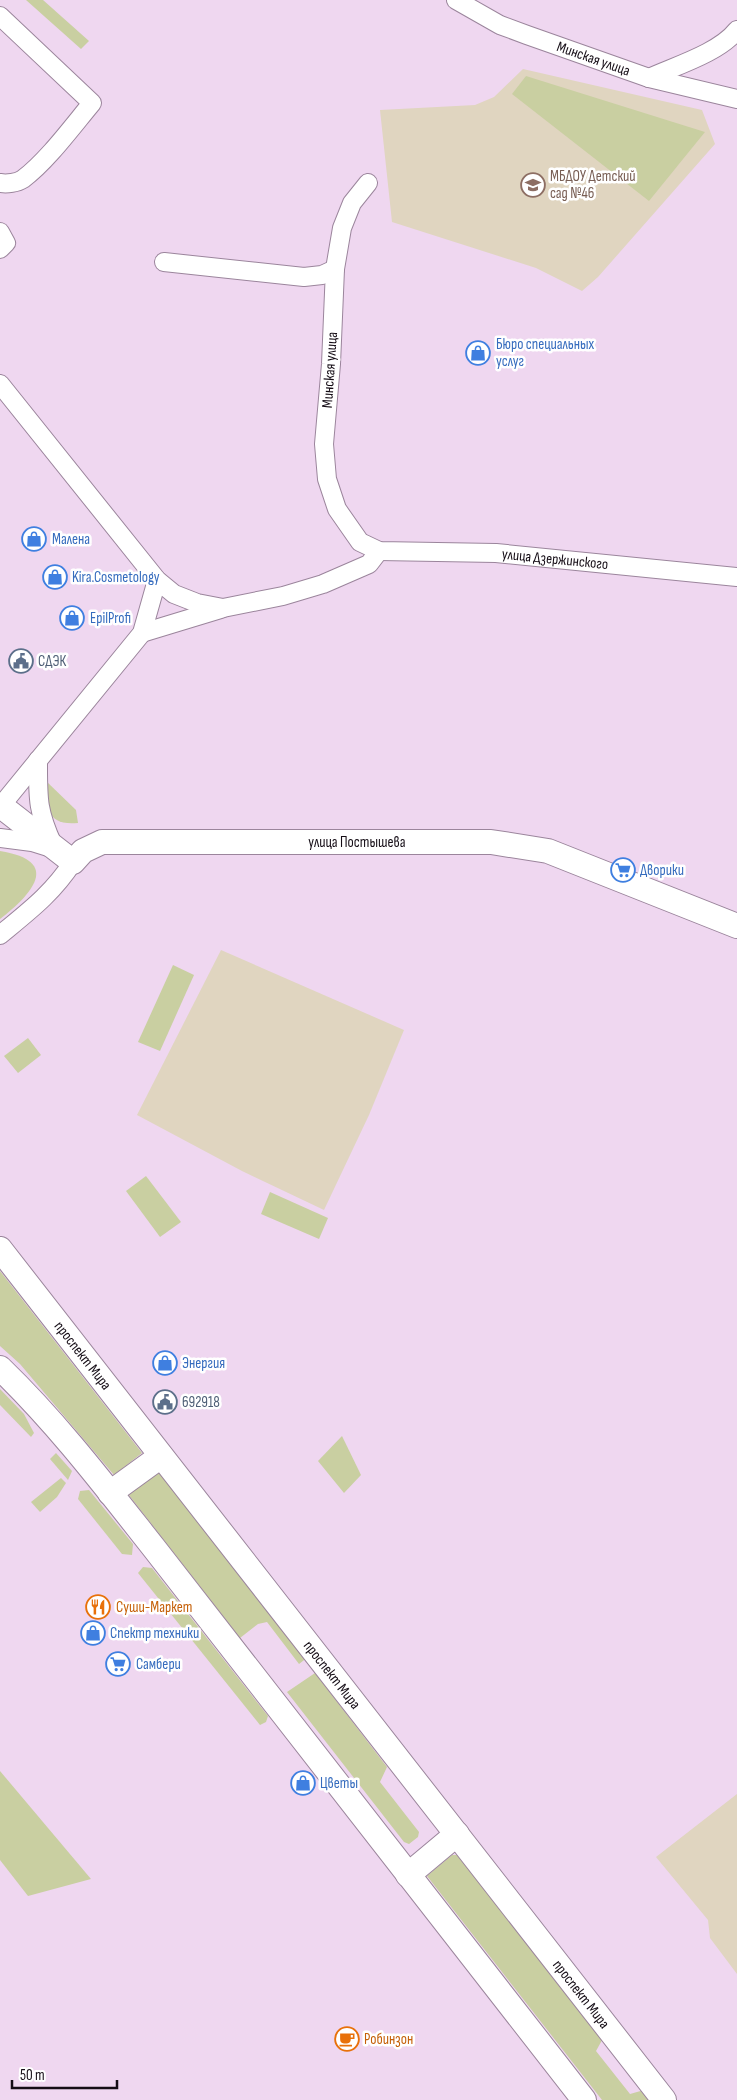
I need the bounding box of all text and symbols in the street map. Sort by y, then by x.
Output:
street label: Минская улица [554,37,633,80]
place label: МБДОУ Детский сад №46 [550,167,636,203]
school or university icon: МБДОУ Детский сад №46 [520,172,546,198]
street label: Минская улица [318,331,342,409]
place label: Бюро специальных услуг [496,335,594,371]
shop icon: Бюро специальных услуг [465,340,491,366]
shop icon: Малена [21,526,47,552]
place label: Малена [52,530,90,549]
street label: улица Дзержинского [501,544,609,574]
shop icon: Kira.Cosmetology [42,564,68,590]
place label: Kira.Cosmetology [72,568,160,587]
shop icon: EpilProfi [59,605,85,631]
place label: EpilProfi [90,609,131,628]
public building icon: СДЭК [8,648,34,674]
place label: СДЭК [38,652,66,671]
street label: улица Постышева [308,833,406,852]
supermarket icon: Дворики [610,857,636,883]
place label: Дворики [640,861,684,880]
street label: проспект Мира [50,1317,116,1394]
shop icon: Энергия [152,1350,178,1376]
place label: Энергия [182,1354,225,1373]
public building icon: 692918 [152,1389,178,1415]
place label: 692918 [182,1393,220,1412]
restaurant icon: Суши-Маркет [85,1594,111,1620]
place label: Суши-Маркет [116,1598,192,1617]
shop icon: Спектр техники [80,1620,106,1646]
place label: Спектр техники [110,1624,199,1643]
street label: проспект Мира [299,1637,365,1713]
supermarket icon: Самбери [105,1651,131,1677]
place label: Самбери [136,1655,181,1674]
shop icon: Цветы [290,1770,316,1796]
place label: Цветы [320,1774,358,1793]
street label: проспект Мира [549,1956,614,2032]
cafe icon: Робинзон [334,2026,360,2052]
place label: Робинзон [364,2030,413,2049]
scale bar [12,2058,118,2090]
text: 50 m [20,2066,45,2085]

